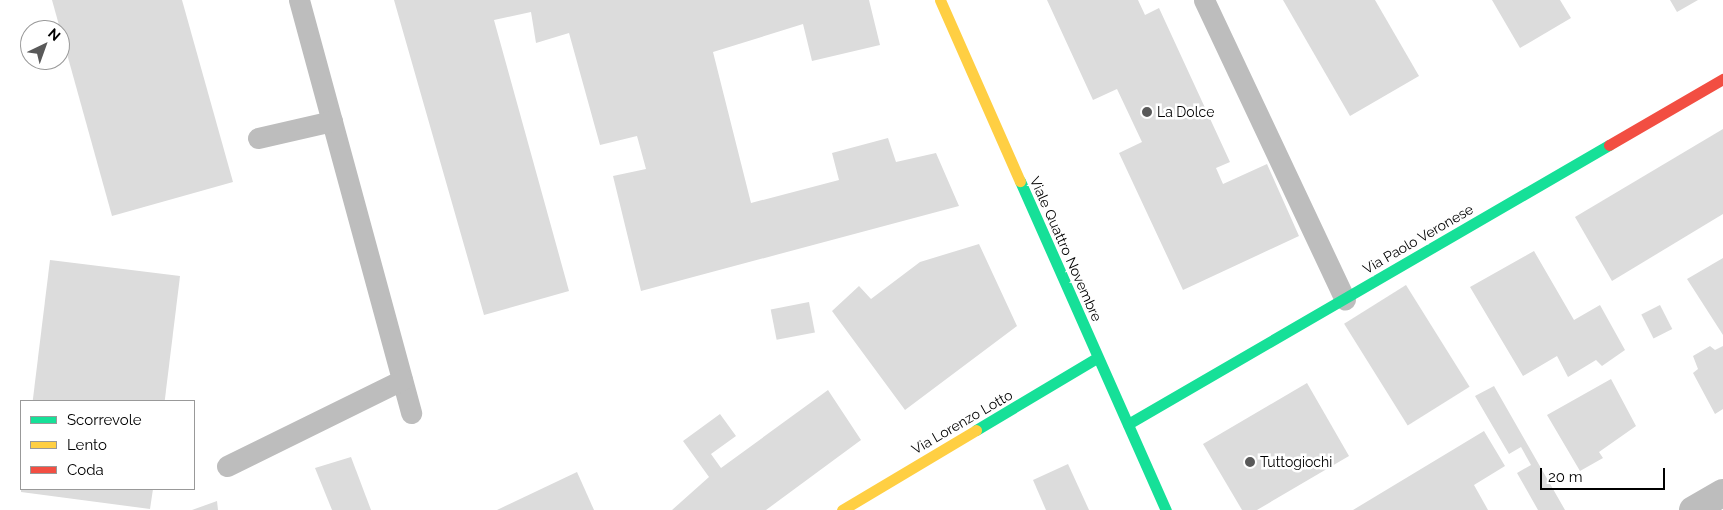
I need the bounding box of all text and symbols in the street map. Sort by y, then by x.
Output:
north arrow [20,20,70,70]
text: N [45,25,64,44]
place label: La Dolce [1157,104,1214,120]
marker: La Dolce [1141,106,1153,118]
street label: Viale Quattro Novembre [1026,174,1106,324]
street label: Via Paolo Veronese [1360,200,1476,278]
street label: Via Lorenzo Lotto [909,386,1015,458]
legend [20,400,195,490]
text: Scorrevole [67,411,142,429]
text: Lento [67,436,107,454]
place label: Tuttogiochi [1260,454,1332,470]
marker: Tuttogiochi [1244,456,1256,468]
scale bar [1543,458,1668,490]
text: Coda [67,461,104,479]
text: 20 m [1548,468,1583,486]

